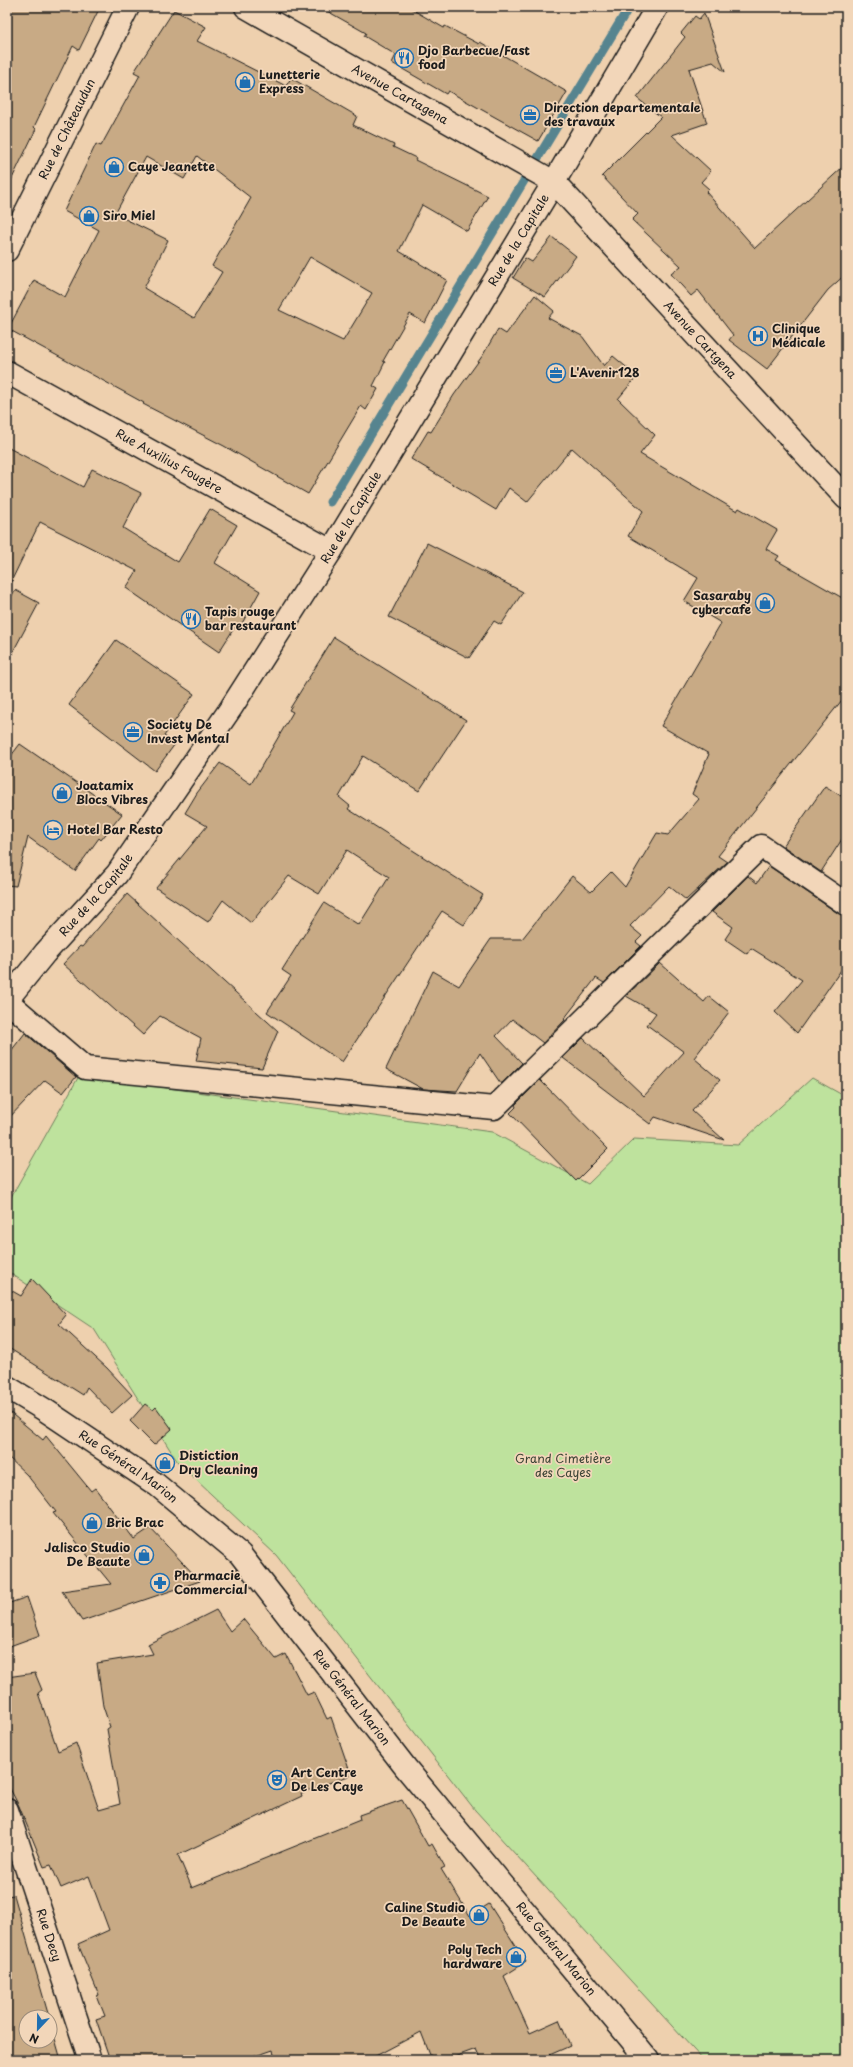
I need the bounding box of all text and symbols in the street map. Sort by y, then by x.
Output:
place label: Djo Barbecue/Fast food [418,41,530,73]
restaurant icon: Djo Barbecue/Fast food [393,47,415,69]
street label: Avenue Cartagena [349,59,452,128]
place label: Lunetterie Express [259,65,320,97]
shop icon: Lunetterie Express [234,71,256,93]
street label: Rue de Châteaudun [34,75,99,182]
place label: Direction departementale des travaux [544,98,701,130]
office icon: Direction departementale des travaux [519,104,541,126]
shop icon: Caye Jeanette [103,156,125,178]
place label: Caye Jeanette [128,157,215,175]
street label: Rue de la Capitale [483,190,553,289]
shop icon: Siro Miel [78,205,100,227]
place label: Siro Miel [103,206,155,224]
street label: Avenue Cartgena [660,296,742,383]
place label: Clinique Médicale [772,319,826,351]
hospital icon: Clinique Médicale [747,325,769,347]
office icon: L'Avenir128 [545,362,567,384]
place label: L'Avenir128 [570,363,640,381]
street label: Rue Auxilius Fougère [113,424,227,498]
street label: Rue de la Capitale [315,467,385,567]
place label: Sasaraby cybercafe [692,586,751,618]
shop icon: Sasaraby cybercafe [754,592,776,614]
place label: Tapis rouge bar restaurant [205,602,297,634]
restaurant icon: Tapis rouge bar restaurant [180,608,202,630]
place label: Society De Invest Mental [147,715,230,747]
office icon: Society De Invest Mental [122,721,144,743]
place label: Joatamix Blocs Vibres [76,776,148,808]
shop icon: Joatamix Blocs Vibres [51,782,73,804]
hotel icon: Hotel Bar Resto [42,819,64,841]
place label: Hotel Bar Resto [67,820,163,838]
street label: Rue de la Capitale [54,849,137,940]
street label: Rue Général Marion [76,1425,182,1507]
place label: Distiction Dry Cleaning [179,1446,258,1478]
park label: Grand Cimetière des Cayes [515,1449,611,1481]
shop icon: Distiction Dry Cleaning [154,1452,176,1474]
shop icon: Bric Brac [81,1512,103,1534]
place label: Bric Brac [106,1513,164,1531]
place label: Jalisco Studio De Beaute [44,1538,130,1570]
shop icon: Jalisco Studio De Beaute [133,1544,155,1566]
place label: Pharmacie Commercial [174,1566,248,1598]
pharmacy icon: Pharmacie Commercial [149,1572,171,1594]
street label: Rue Général Marion [309,1645,395,1749]
place label: Art Centre De Les Caye [290,1763,363,1795]
theatre icon: Art Centre De Les Caye [266,1769,288,1791]
place label: Caline Studio De Beaute [385,1898,465,1930]
street label: Rue Général Marion [512,1898,601,1999]
shop icon: Caline Studio De Beaute [468,1904,490,1926]
street label: Rue Decy [32,1906,67,1964]
place label: Poly Tech hardware [443,1940,502,1972]
shop icon: Poly Tech hardware [505,1946,527,1968]
north arrow [18,2009,58,2049]
text: N [27,2029,41,2048]

